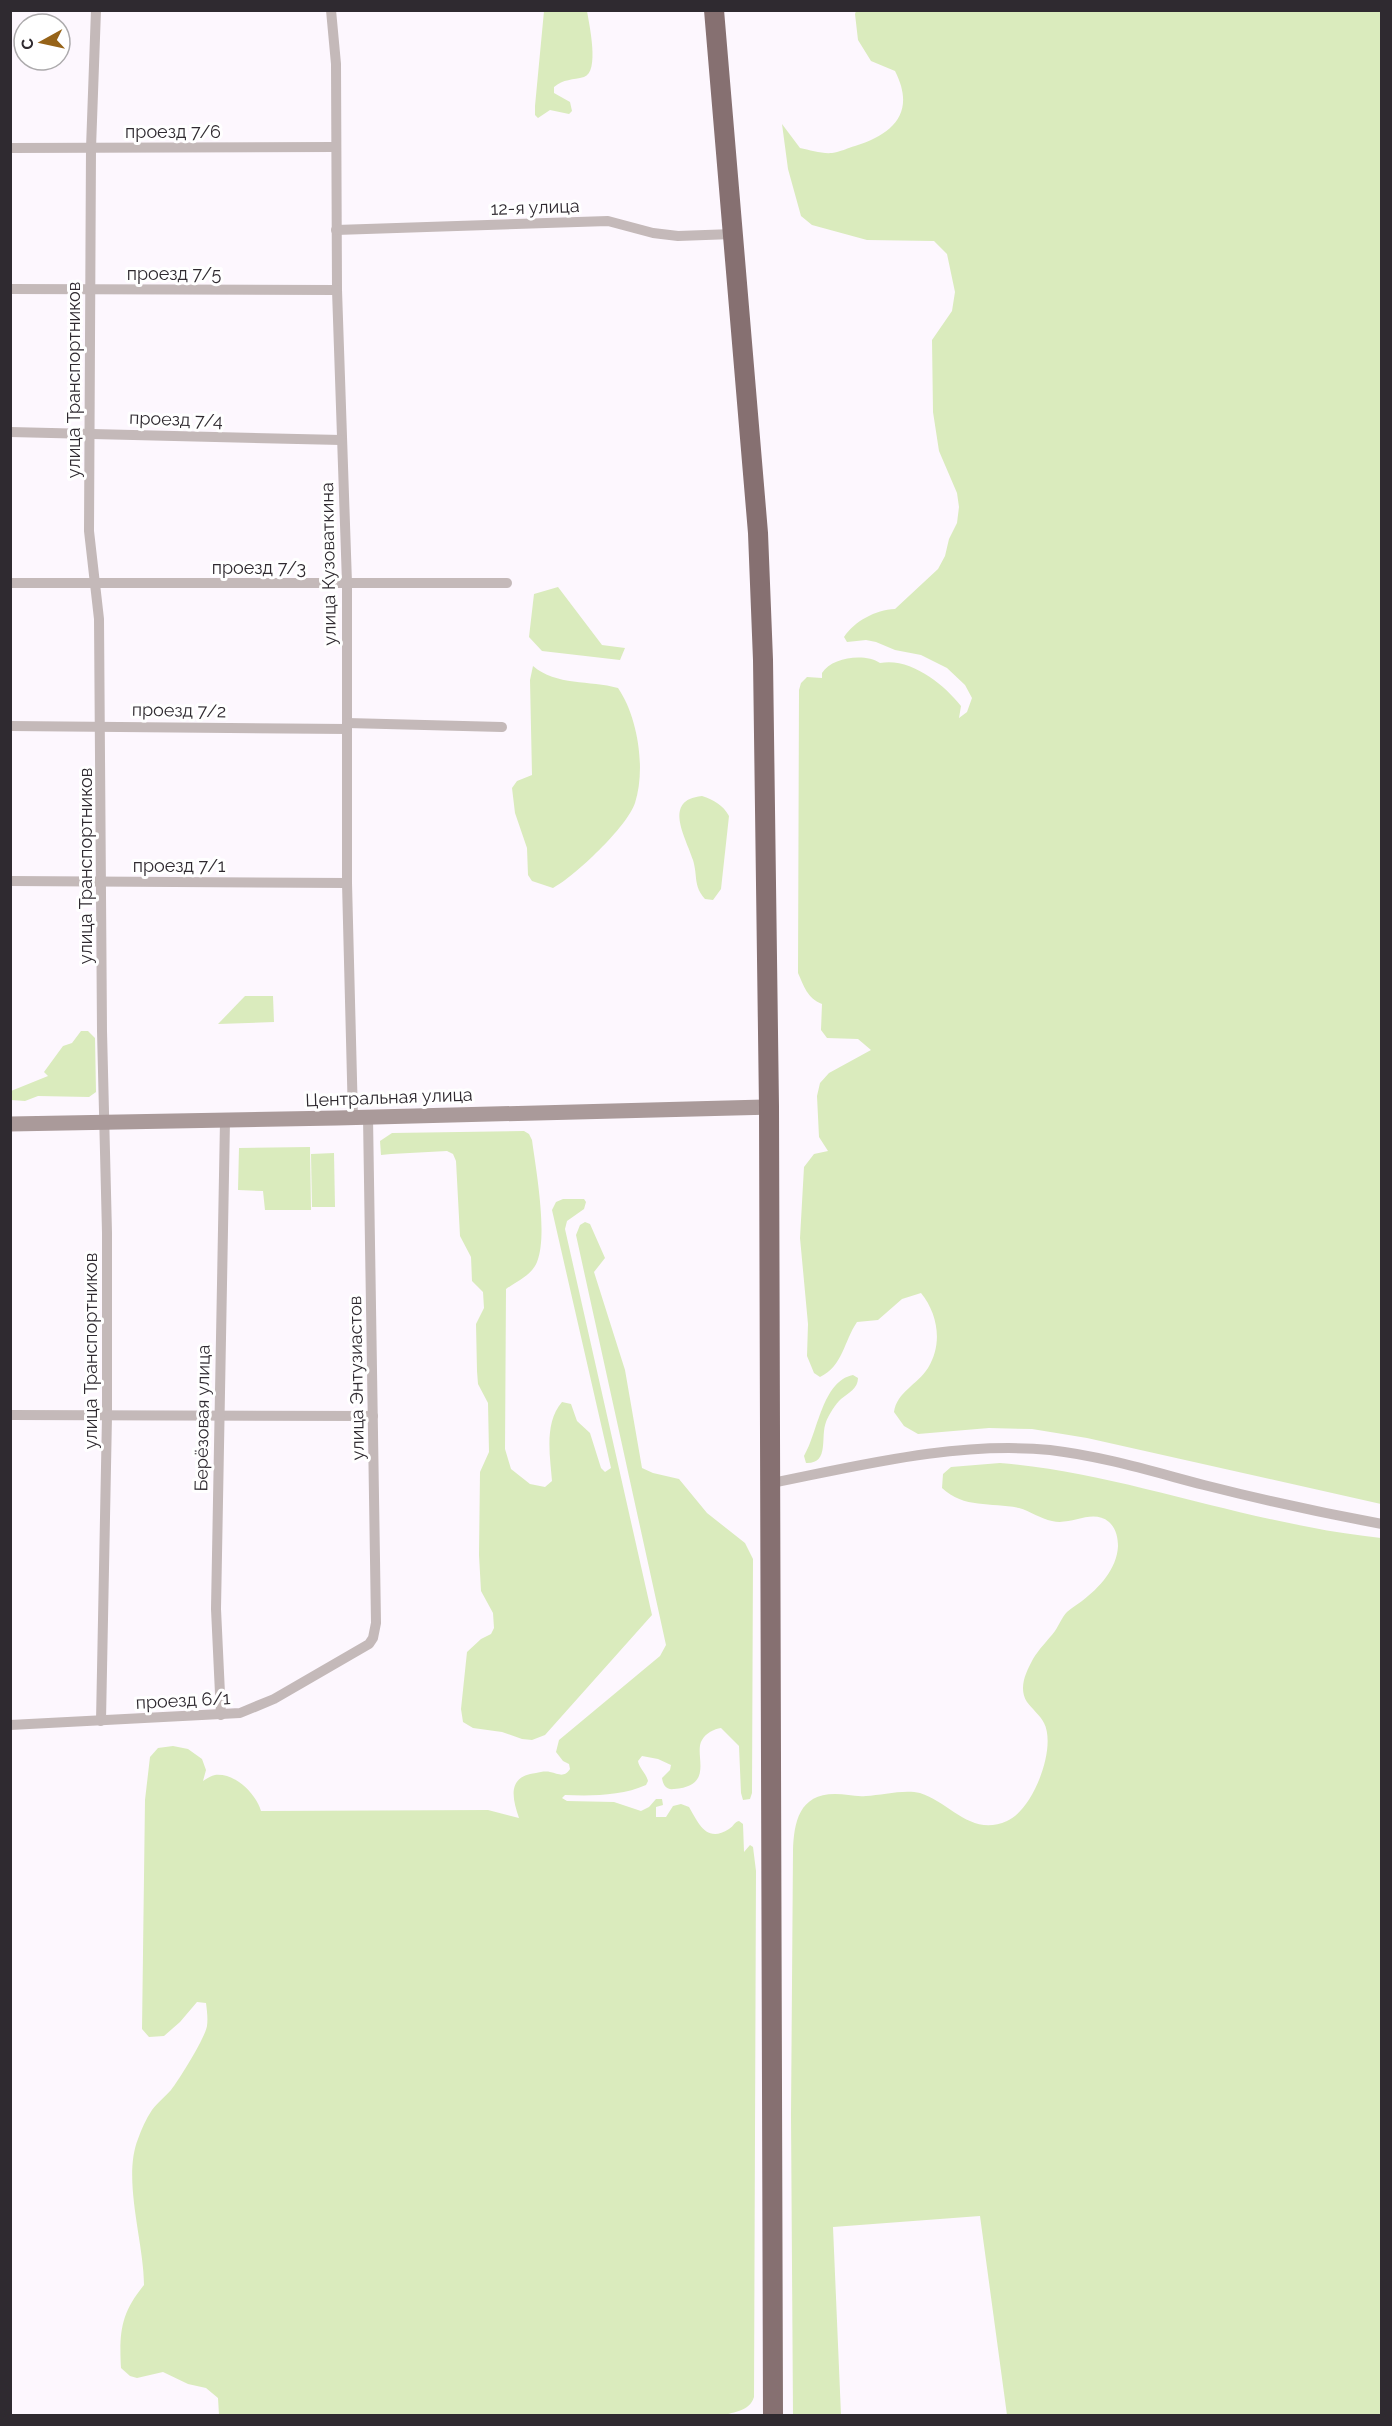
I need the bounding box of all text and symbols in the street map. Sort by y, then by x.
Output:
north arrow [12,12,72,72]
text: С [17,37,38,51]
street label: проезд 7/6 [125,121,221,142]
street label: 12-я улица [490,195,580,219]
street label: проезд 7/5 [127,263,221,284]
street label: улица Транспортников [63,282,84,478]
street label: проезд 7/4 [129,407,223,431]
street label: улица Кузоваткина [316,482,340,646]
street label: проезд 7/3 [212,557,306,578]
street label: проезд 7/2 [132,699,226,721]
street label: улица Транспортников [75,768,96,964]
street label: проезд 7/1 [133,855,226,876]
street label: Центральная улица [305,1084,473,1110]
street label: улица Транспортников [80,1253,101,1449]
street label: улица Энтузиастов [344,1295,368,1461]
street label: Берёзовая улица [190,1344,214,1492]
street label: проезд 6/1 [135,1687,231,1713]

